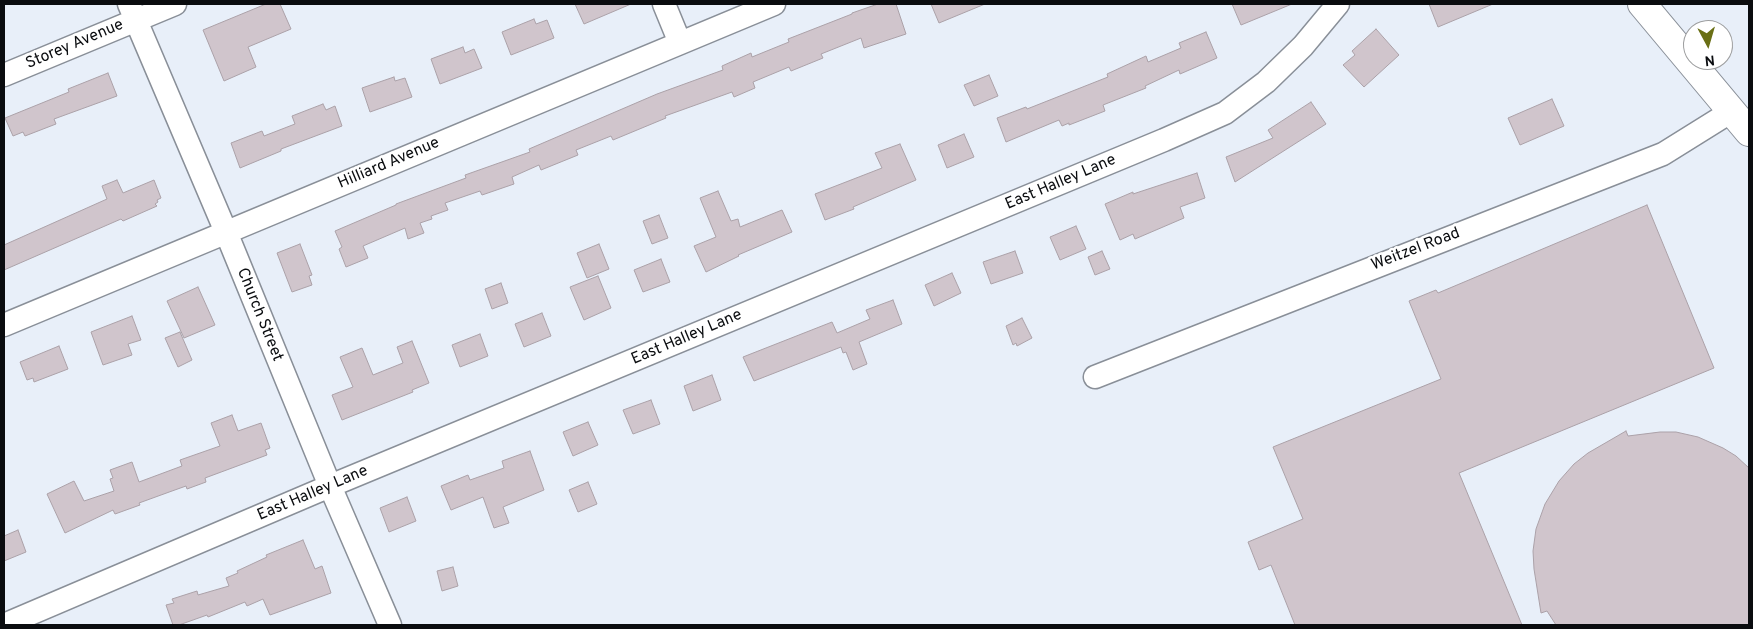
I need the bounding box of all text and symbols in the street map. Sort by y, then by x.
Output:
street label: Storey Avenue [23,16,127,74]
north arrow [1683,20,1733,70]
text: N [1704,50,1715,68]
street label: Hilliard Avenue [335,134,443,194]
street label: East Halley Lane [1003,151,1119,215]
street label: Weitzel Road [1369,224,1463,276]
street label: Church Street [232,265,286,365]
street label: East Halley Lane [629,306,745,370]
street label: East Halley Lane [255,462,371,526]

